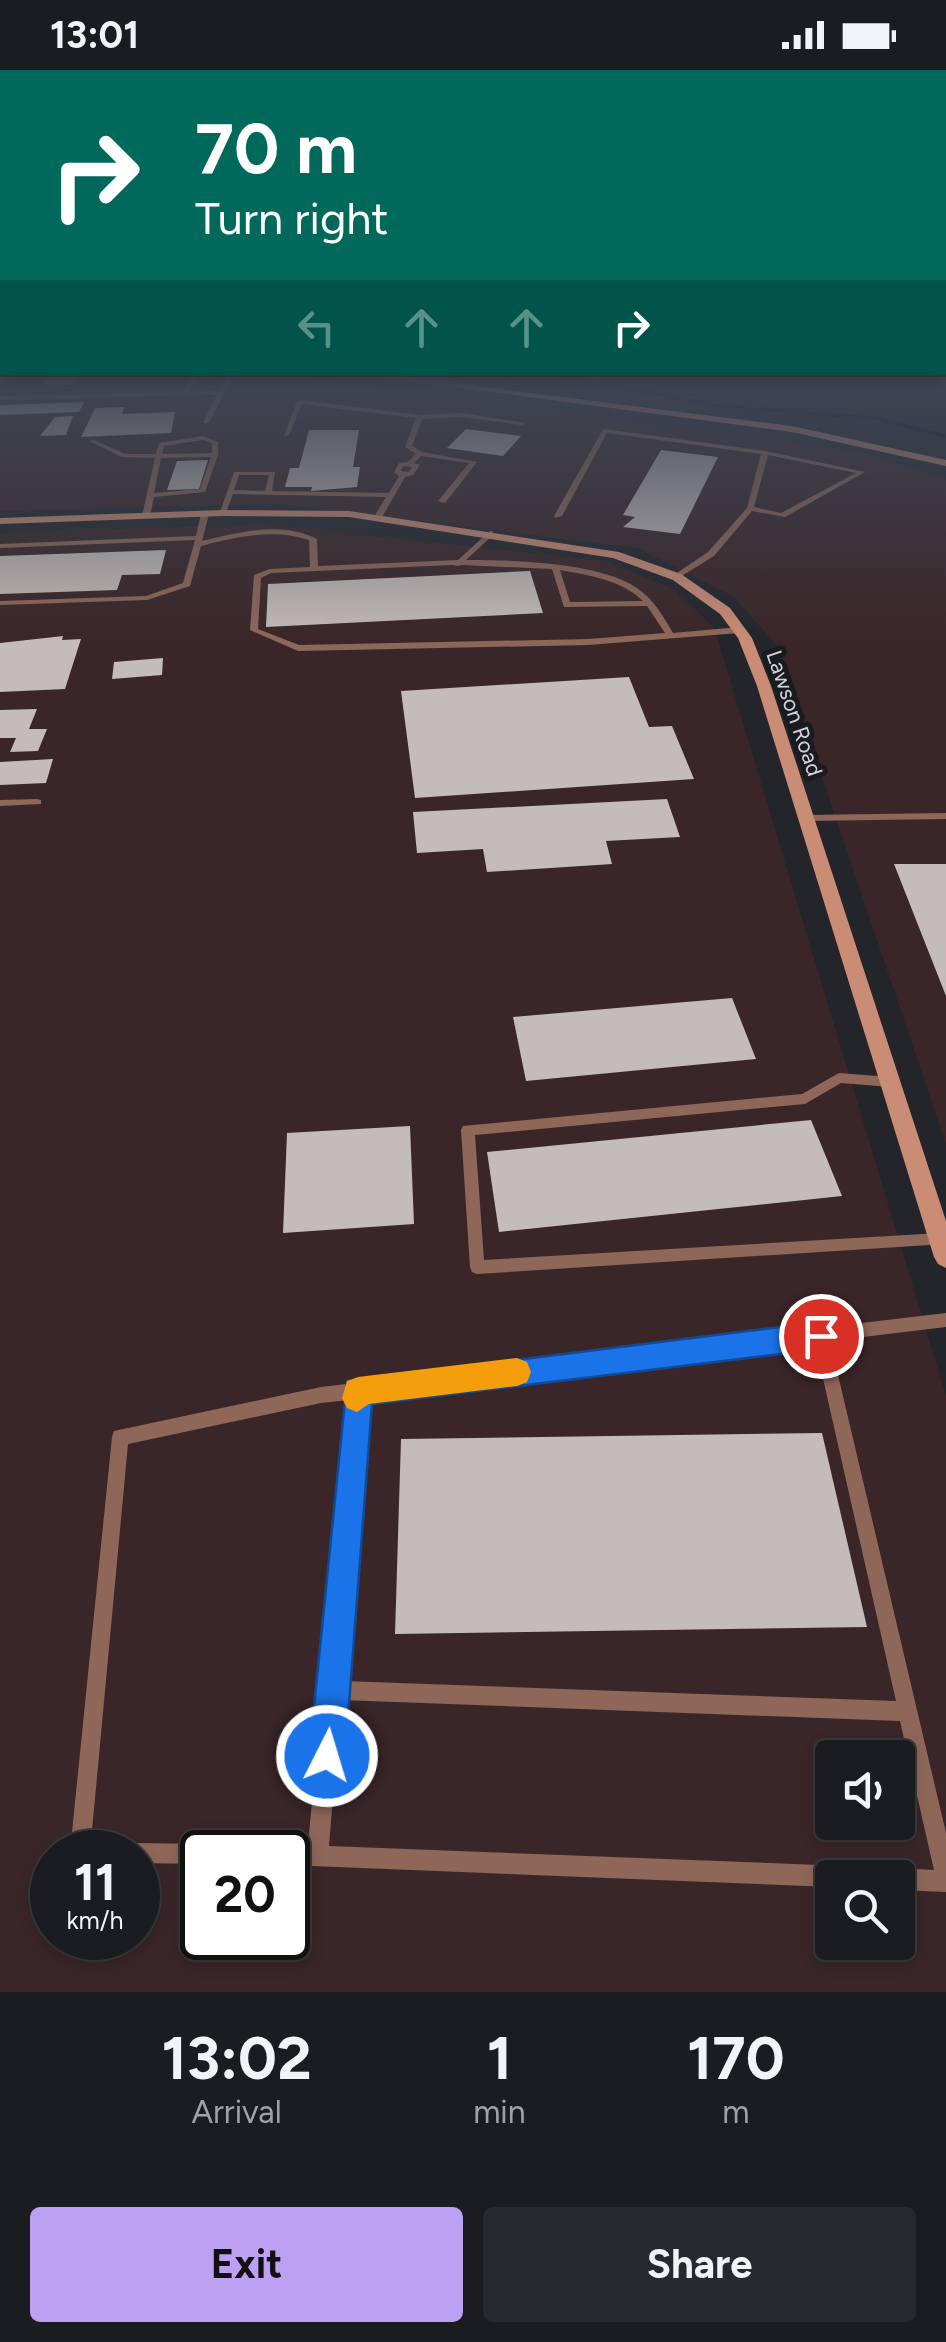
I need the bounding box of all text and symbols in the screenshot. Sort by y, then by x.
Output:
text: 13:01 [50,12,139,58]
text: 70 m [195,106,357,191]
icon: right [30,110,160,240]
text: Turn right [195,191,388,245]
icon: left [289,300,344,355]
icon: ahead [394,300,449,355]
icon: ahead [499,300,554,355]
icon: right [604,300,659,355]
street label: Lawson Road [760,647,829,780]
pin [779,1294,864,1379]
icon: arrive [794,1309,849,1364]
position arrow [275,1704,379,1808]
map controls [815,1740,915,1960]
button: sound [815,1740,915,1840]
speed limit sign: 20 [180,1830,310,1960]
text: 11 [74,1852,116,1913]
button: search [815,1860,915,1960]
text: km/h [66,1905,124,1935]
text: 13:02 [161,2022,312,2094]
text: 1 [487,2022,512,2094]
text: 170 [687,2022,785,2094]
text: Arrival [191,2093,282,2131]
text: min [473,2093,526,2131]
text: m [722,2093,749,2131]
button: Exit [30,2207,463,2322]
button: Share [483,2207,916,2322]

